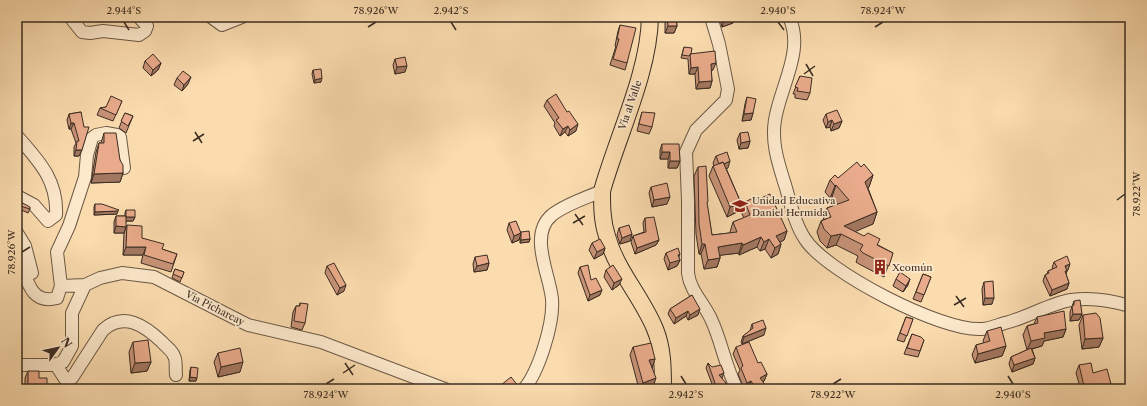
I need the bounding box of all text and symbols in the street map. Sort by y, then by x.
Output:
text: 2.944°S [107,4,141,17]
text: 78.926°W [354,4,399,17]
text: 2.942°S [434,4,468,17]
text: 2.940°S [760,4,796,17]
text: 78.924°W [861,4,906,17]
street label: Via al Valle [615,78,645,133]
text: 78.922°W [1130,171,1143,216]
place label: Unidad Educativa Daniel Hermida [752,194,836,219]
school or university icon: Unidad Educativa Daniel Hermida [731,197,749,215]
text: 78.926°W [5,229,18,274]
building icon: Xcomún [871,258,889,276]
place label: Xcomún [891,261,933,274]
street label: Via Picharcay [182,287,247,329]
north arrow [38,328,78,368]
text: N [58,335,75,351]
text: 78.924°W [304,388,349,401]
text: 2.942°S [669,388,703,401]
text: 78.922°W [811,388,856,401]
text: 2.940°S [995,388,1031,401]

